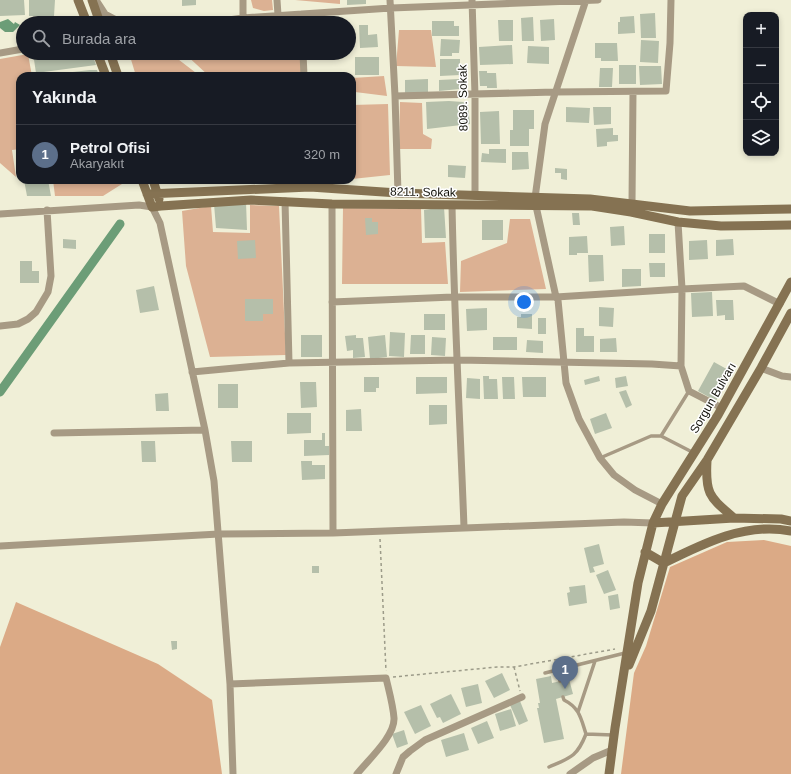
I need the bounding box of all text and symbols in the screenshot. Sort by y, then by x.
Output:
map controls [743,12,779,156]
button: + [743,12,779,48]
search box [16,16,356,60]
icon: search [30,27,52,49]
text: Burada ara [62,30,136,47]
button: − [743,48,779,84]
street label: 8089. Sokak [455,64,471,131]
button: locate [743,84,779,120]
text: Yakında [32,88,96,107]
button: layers [743,120,779,156]
text: Petrol Ofisi [70,139,150,156]
text: 1 [41,147,49,162]
text: 320 m [304,147,340,162]
text: Akaryakıt [70,156,124,171]
street label: 8211. Sokak [390,184,457,200]
your location [514,292,534,312]
street label: Sorgun Bulvarı [687,360,739,436]
pin: 1 [552,656,578,689]

